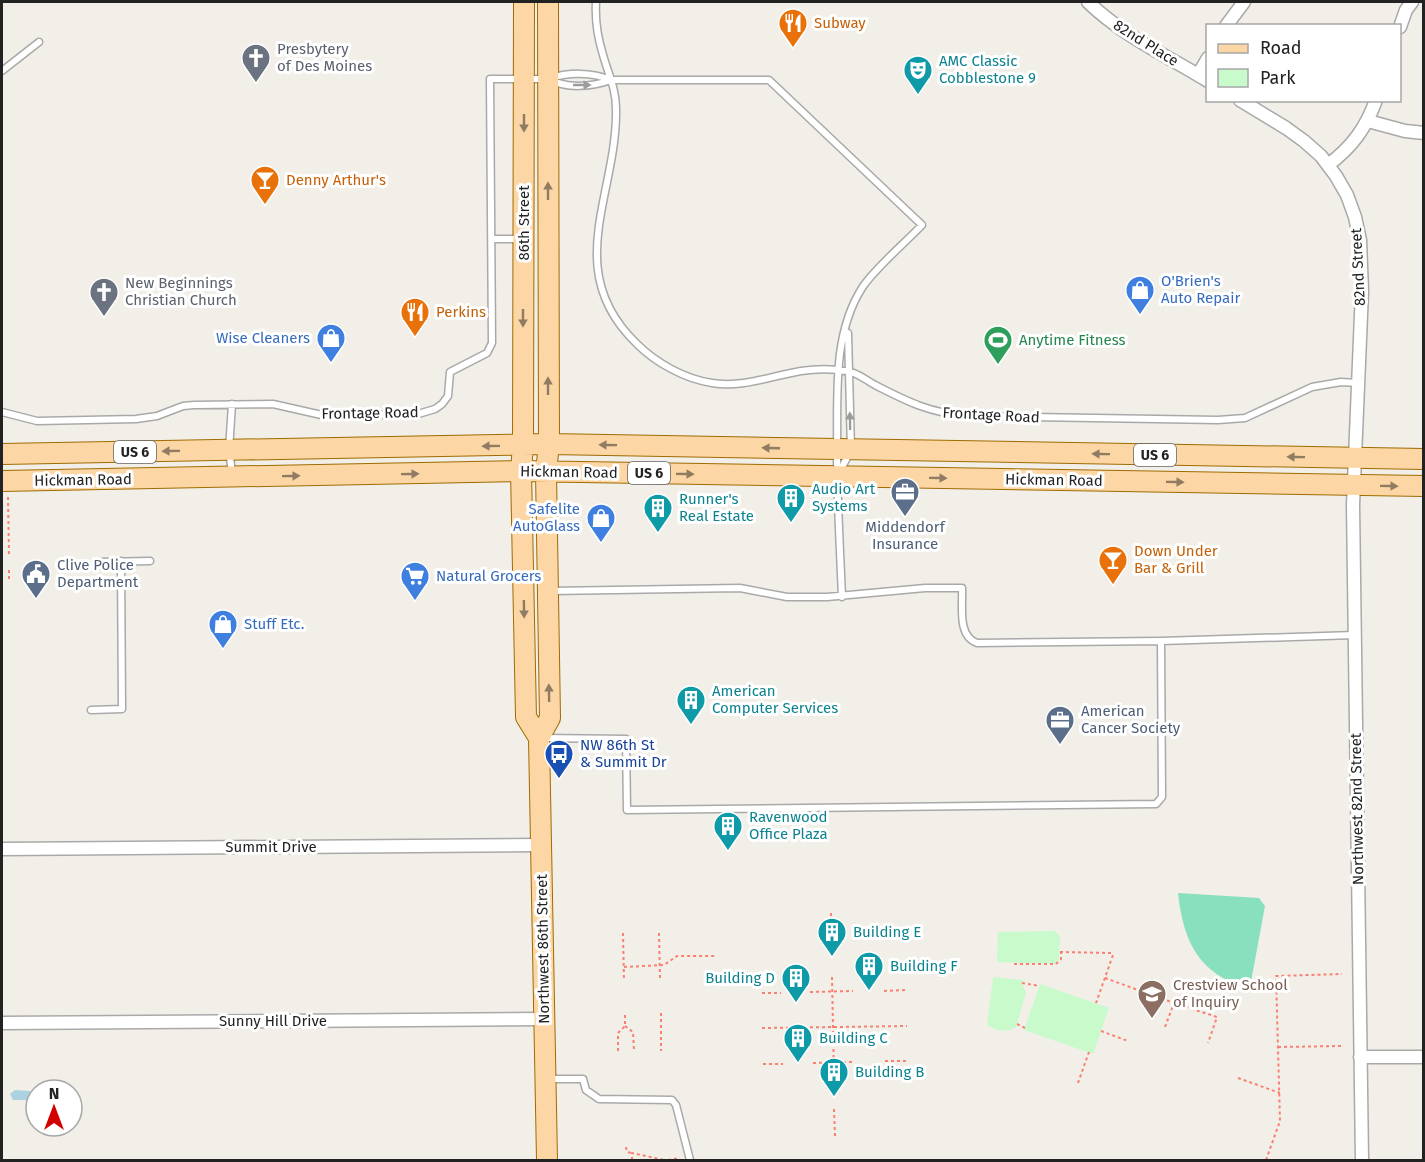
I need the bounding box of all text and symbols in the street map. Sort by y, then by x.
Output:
restaurant icon: Subway [777,7,809,49]
place label: Subway [814,14,866,32]
street label: 82nd Place [1110,16,1182,70]
legend [1206,24,1401,102]
text: Road [1260,37,1302,59]
place label: Presbytery of Des Moines [277,40,372,75]
church icon: Presbytery of Des Moines [240,42,272,84]
place label: AMC Classic Cobblestone 9 [939,52,1036,87]
theatre icon: AMC Classic Cobblestone 9 [902,54,934,96]
text: Park [1260,67,1296,89]
one-way arrow [572,80,591,90]
one-way arrow [519,113,529,132]
bar icon: Denny Arthur's [249,164,281,206]
place label: Denny Arthur's [286,171,386,189]
one-way arrow [543,181,553,200]
street label: 86th Street [515,185,533,261]
street label: 82nd Street [1347,227,1369,306]
place label: O'Brien's Auto Repair [1161,272,1240,307]
place label: New Beginnings Christian Church [125,274,237,309]
shop icon: O'Brien's Auto Repair [1124,274,1156,316]
church icon: New Beginnings Christian Church [88,276,120,318]
restaurant icon: Perkins [399,296,431,338]
place label: Perkins [436,303,486,321]
one-way arrow [518,308,528,327]
shop icon: Wise Cleaners [315,322,347,364]
sports icon: Anytime Fitness [982,324,1014,366]
place label: Wise Cleaners [216,329,310,347]
place label: Anytime Fitness [1019,331,1126,349]
one-way arrow [543,376,553,395]
street label: Frontage Road [321,403,419,423]
street label: Frontage Road [942,403,1040,427]
one-way arrow [846,411,855,430]
one-way arrow [599,440,618,450]
road number: US 6 [114,441,156,463]
one-way arrow [481,441,500,451]
one-way arrow [762,443,781,452]
road number: US 6 [1134,444,1176,466]
one-way arrow [161,446,180,456]
one-way arrow [1092,449,1111,459]
one-way arrow [1287,453,1306,462]
street label: Hickman Road [520,462,618,482]
road number: US 6 [628,462,670,484]
one-way arrow [400,469,419,478]
one-way arrow [675,469,694,479]
street label: Hickman Road [34,470,132,490]
street label: Hickman Road [1005,470,1103,490]
one-way arrow [282,471,301,481]
one-way arrow [928,473,947,483]
office icon: Middendorf Insurance [889,476,921,518]
one-way arrow [1165,478,1184,487]
place label: Audio Art Systems [812,480,876,515]
one-way arrow [1379,481,1398,490]
building icon: Audio Art Systems [775,482,807,524]
place label: Runner's Real Estate [679,490,754,525]
building icon: Runner's Real Estate [642,492,674,534]
place label: Safelite AutoGlass [513,500,580,535]
shop icon: Safelite AutoGlass [585,502,617,544]
place label: Middendorf Insurance [865,518,946,553]
place label: Down Under Bar & Grill [1134,542,1218,577]
bar icon: Down Under Bar & Grill [1097,544,1129,586]
place label: Clive Police Department [57,556,139,591]
public building icon: Clive Police Department [20,558,52,600]
supermarket icon: Natural Grocers [399,560,431,602]
place label: Natural Grocers [436,567,541,585]
one-way arrow [519,599,529,618]
shop icon: Stuff Etc. [207,608,239,650]
place label: Stuff Etc. [244,615,304,633]
place label: American Computer Services [712,682,838,717]
one-way arrow [545,684,554,703]
building icon: American Computer Services [675,684,707,726]
place label: American Cancer Society [1081,702,1181,737]
office icon: American Cancer Society [1044,704,1076,746]
street label: Northwest 82nd Street [1347,732,1367,885]
place label: NW 86th St & Summit Dr [580,736,667,771]
bus stop icon: NW 86th St & Summit Dr [543,738,575,780]
place label: Ravenwood Office Plaza [749,808,828,843]
building icon: Ravenwood Office Plaza [712,810,744,852]
street label: Summit Drive [225,838,317,856]
street label: Northwest 86th Street [533,874,553,1024]
building icon: Building E [816,916,848,958]
place label: Building E [853,923,921,941]
building icon: Building F [853,950,885,992]
place label: Building F [890,957,958,975]
building icon: Building D [780,962,812,1004]
place label: Building D [705,969,775,987]
place label: Crestview School of Inquiry [1173,976,1288,1011]
school or university icon: Crestview School of Inquiry [1136,978,1168,1020]
street label: Sunny Hill Drive [219,1012,327,1030]
building icon: Building C [782,1022,814,1064]
place label: Building C [819,1029,888,1047]
building icon: Building B [818,1056,850,1098]
place label: Building B [855,1063,924,1081]
north arrow [24,1078,84,1138]
text: N [49,1084,59,1103]

